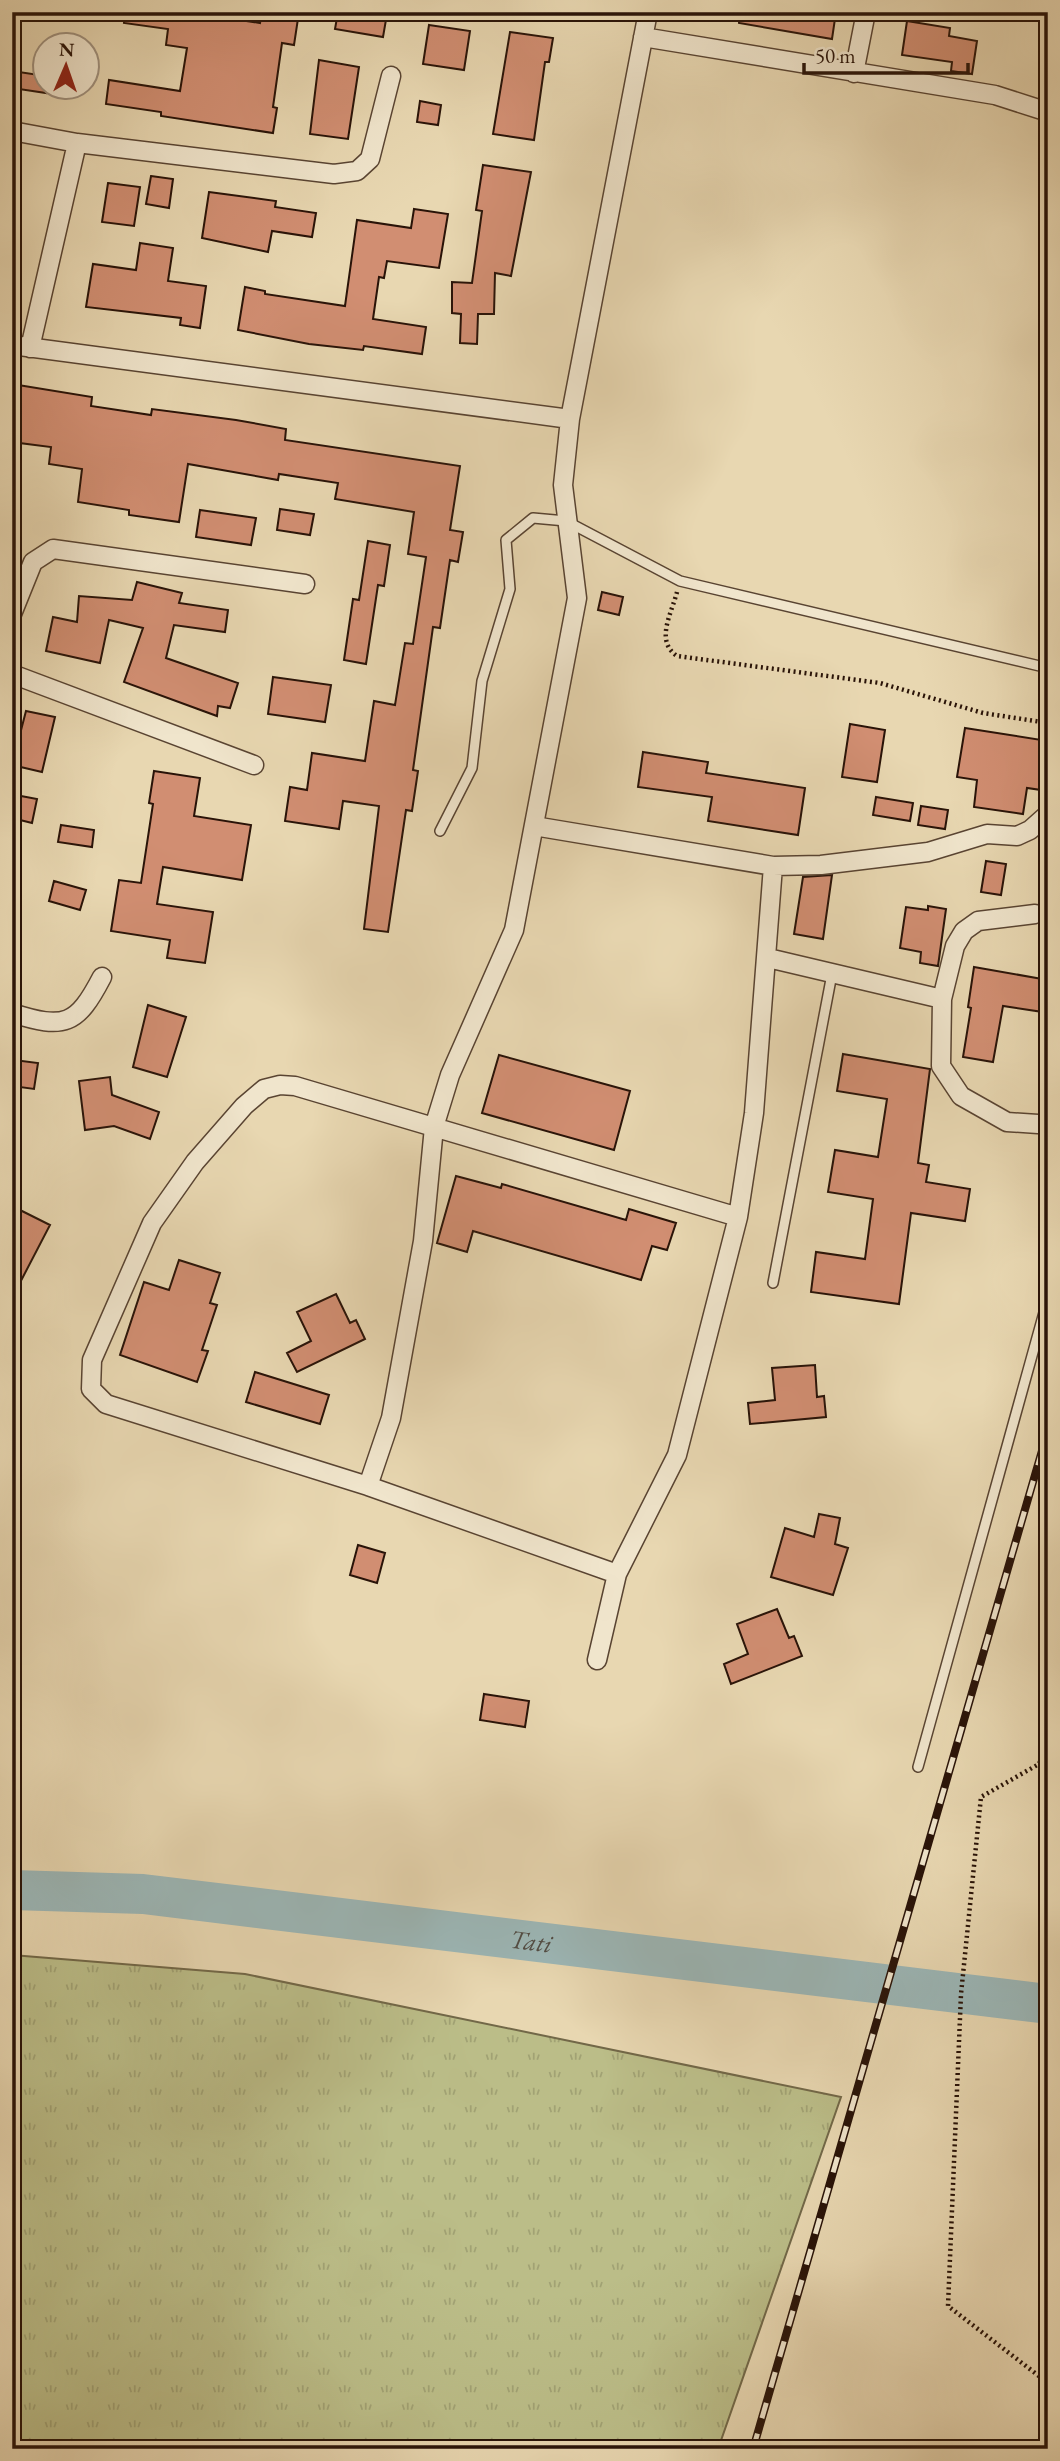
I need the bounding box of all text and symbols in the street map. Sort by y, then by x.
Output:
north arrow [32,32,102,102]
scale bar [804,32,969,76]
text: N [58,37,75,62]
text: 50 m [815,42,856,69]
water label: Tati [508,1922,555,1961]

